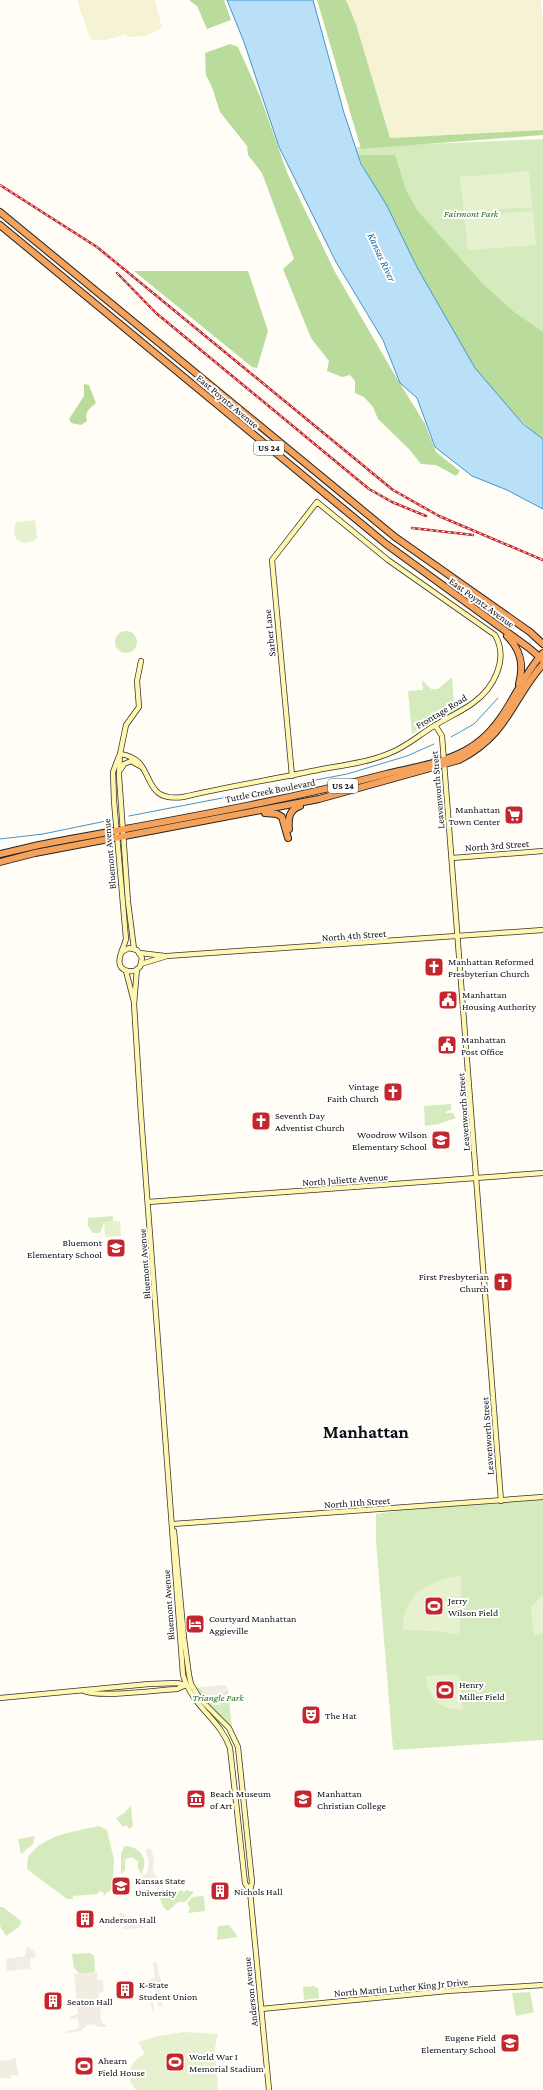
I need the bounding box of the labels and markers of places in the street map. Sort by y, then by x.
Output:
place label: Manhattan Town Center [449,804,501,827]
supermarket icon: Manhattan Town Center [503,804,525,826]
church icon: Manhattan Reformed Presbyterian Church [423,956,445,978]
place label: Manhattan Reformed Presbyterian Church [448,956,534,979]
public building icon: Manhattan Housing Authority [437,989,459,1011]
place label: Manhattan Housing Authority [462,989,536,1012]
public building icon: Manhattan Post Office [436,1034,458,1056]
place label: Manhattan Post Office [461,1034,507,1057]
place label: Vintage Faith Church [327,1081,380,1104]
church icon: Vintage Faith Church [382,1081,404,1103]
church icon: Seventh Day Adventist Church [250,1110,272,1132]
place label: Seventh Day Adventist Church [275,1110,345,1133]
place label: Woodrow Wilson Elementary School [352,1129,428,1152]
school or university icon: Woodrow Wilson Elementary School [430,1129,452,1151]
place label: Bluemont Elementary School [27,1237,103,1260]
school or university icon: Bluemont Elementary School [105,1237,127,1259]
place label: First Presbyterian Church [419,1271,490,1294]
church icon: First Presbyterian Church [492,1271,514,1293]
sports icon: Jerry Wilson Field [423,1595,445,1617]
place label: Jerry Wilson Field [447,1595,499,1618]
hotel icon: Courtyard Manhattan Aggieville [184,1613,206,1635]
place label: Courtyard Manhattan Aggieville [209,1613,297,1636]
sports icon: Henry Miller Field [434,1679,456,1701]
place label: Henry Miller Field [459,1679,506,1702]
theatre icon: The Hat [300,1704,322,1726]
place label: The Hat [325,1710,357,1721]
museum icon: Beach Museum of Art [185,1788,207,1810]
place label: Beach Museum of Art [210,1788,271,1811]
school or university icon: Manhattan Christian College [292,1788,314,1810]
place label: Manhattan Christian College [317,1788,386,1811]
school or university icon: Kansas State University [110,1875,132,1897]
place label: Kansas State University [135,1875,186,1898]
building icon: Nichols Hall [209,1880,231,1902]
place label: Nichols Hall [234,1886,283,1897]
building icon: Anderson Hall [74,1908,96,1930]
place label: Anderson Hall [99,1914,156,1925]
building icon: K-State Student Union [114,1979,136,2001]
place label: K-State Student Union [139,1979,198,2002]
building icon: Seaton Hall [42,1990,64,2012]
place label: Seaton Hall [67,1996,113,2007]
place label: Eugene Field Elementary School [421,2032,497,2055]
school or university icon: Eugene Field Elementary School [499,2032,521,2054]
sports icon: World War I Memorial Stadium [164,2051,186,2073]
place label: World War I Memorial Stadium [189,2051,264,2074]
sports icon: Ahearn Field House [73,2055,95,2077]
place label: Ahearn Field House [98,2055,145,2078]

